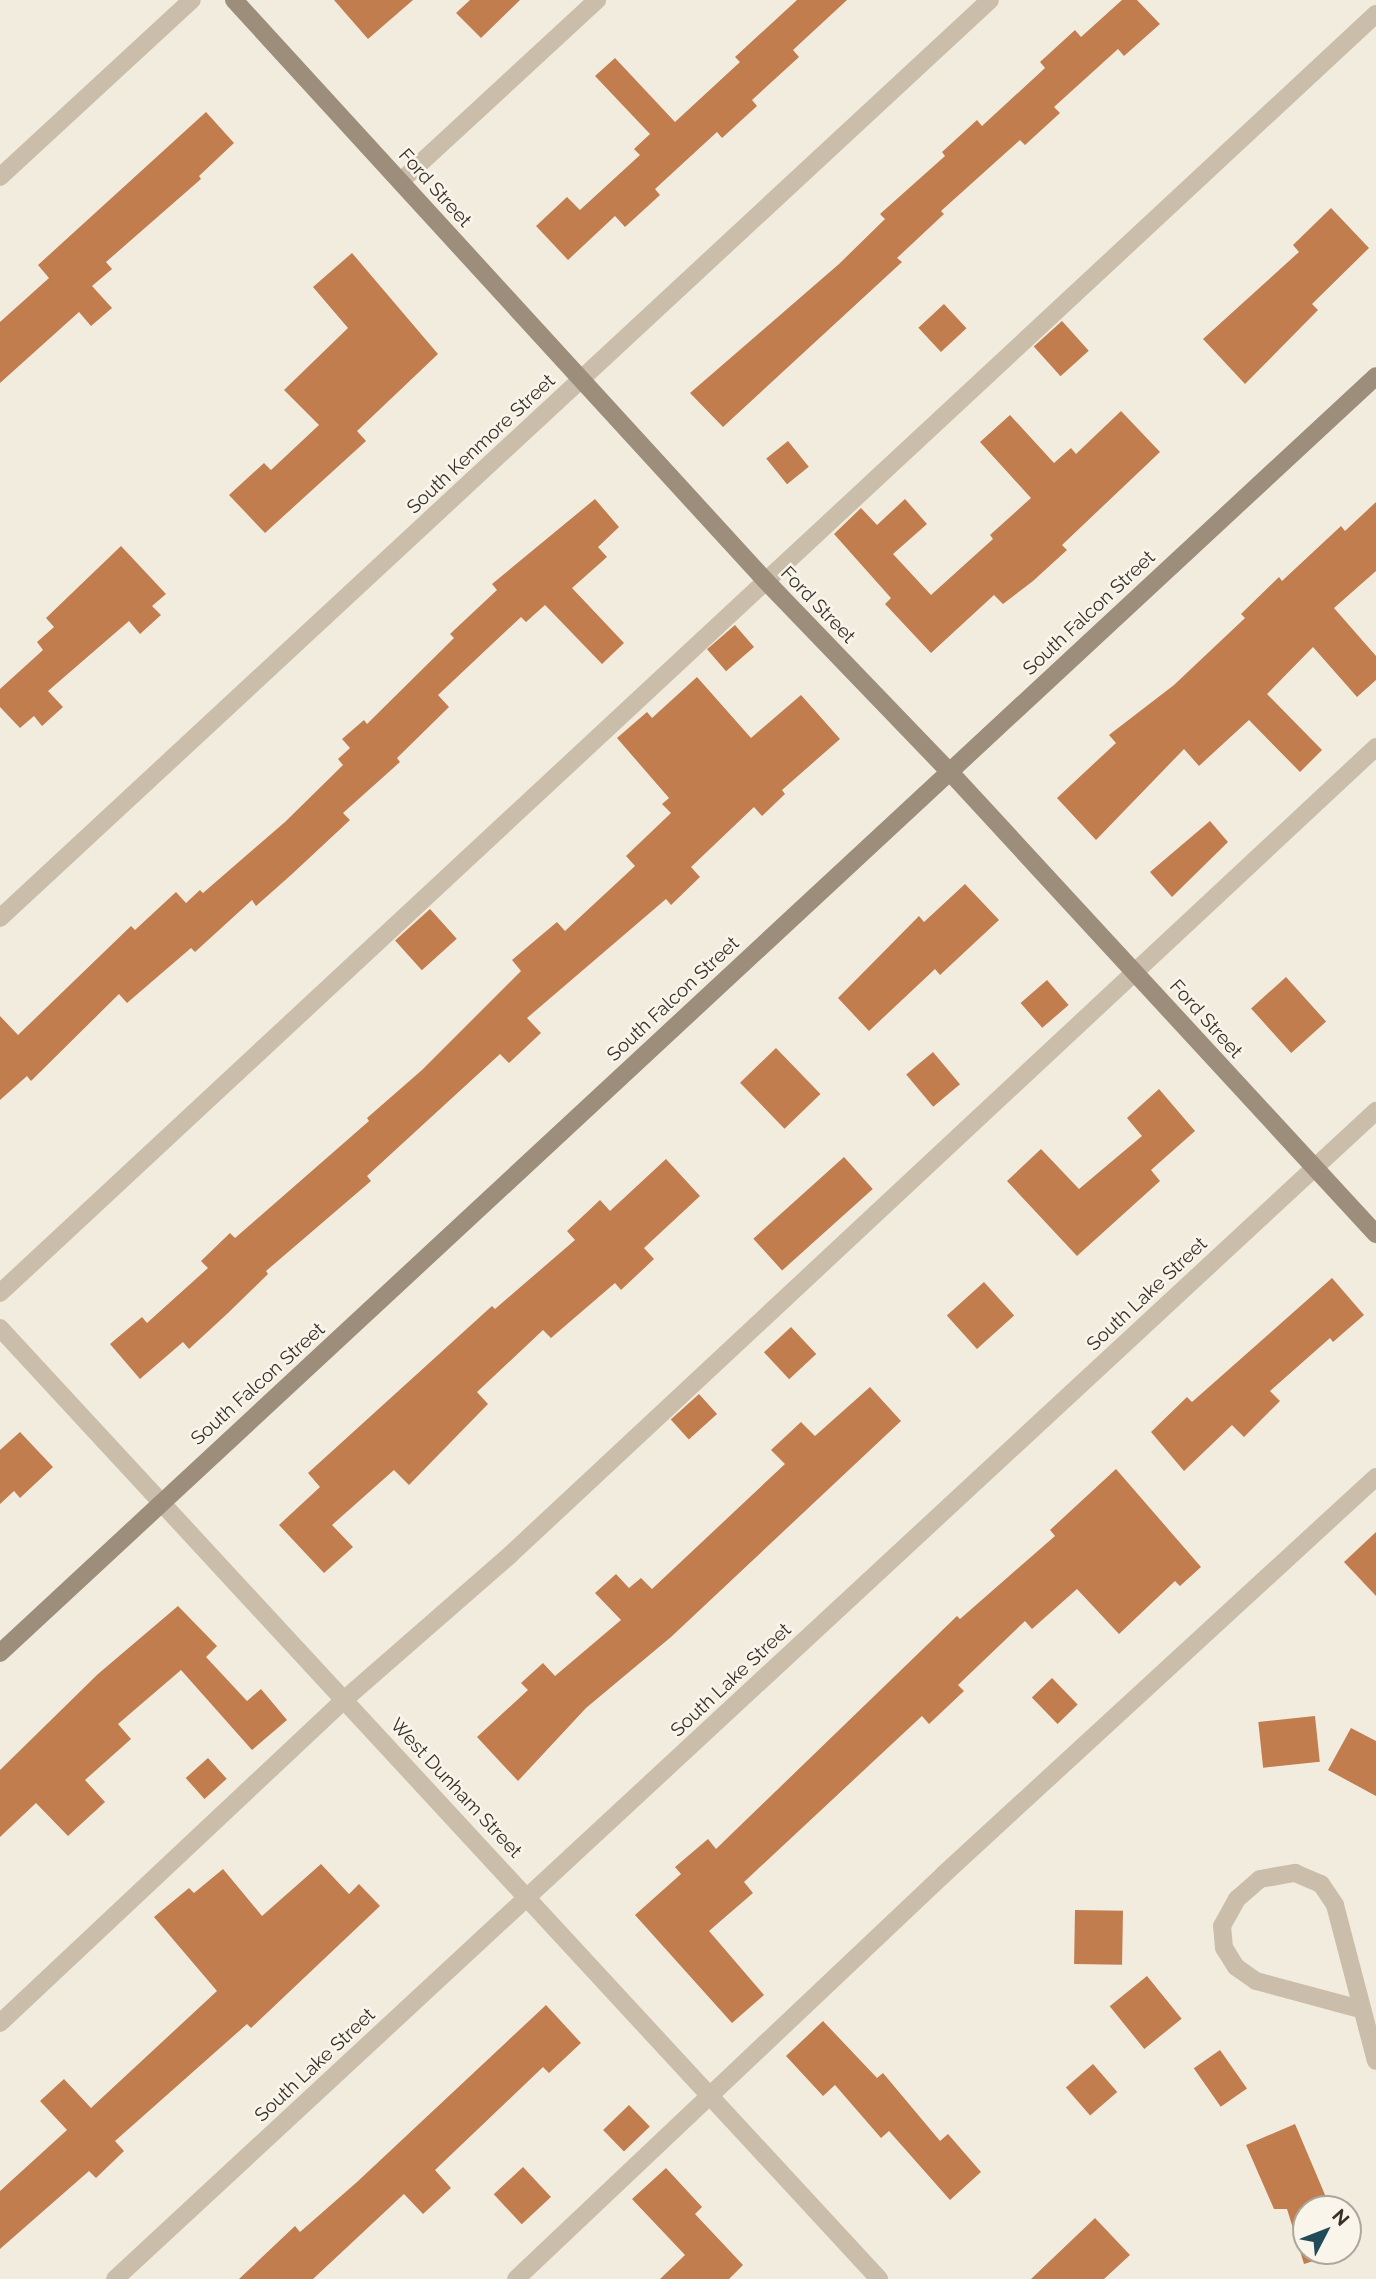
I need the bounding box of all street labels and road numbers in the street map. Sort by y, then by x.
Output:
street label: Ford Street [394,144,476,232]
street label: South Kenmore Street [402,369,560,519]
street label: South Falcon Street [1018,546,1160,680]
street label: Ford Street [776,562,860,648]
street label: South Falcon Street [602,932,744,1066]
street label: Ford Street [1165,975,1247,1063]
street label: South Lake Street [1082,1232,1212,1356]
street label: South Falcon Street [186,1318,330,1450]
street label: South Lake Street [666,1618,796,1742]
street label: West Dunham Street [385,1713,527,1863]
street label: South Lake Street [250,2003,380,2127]

